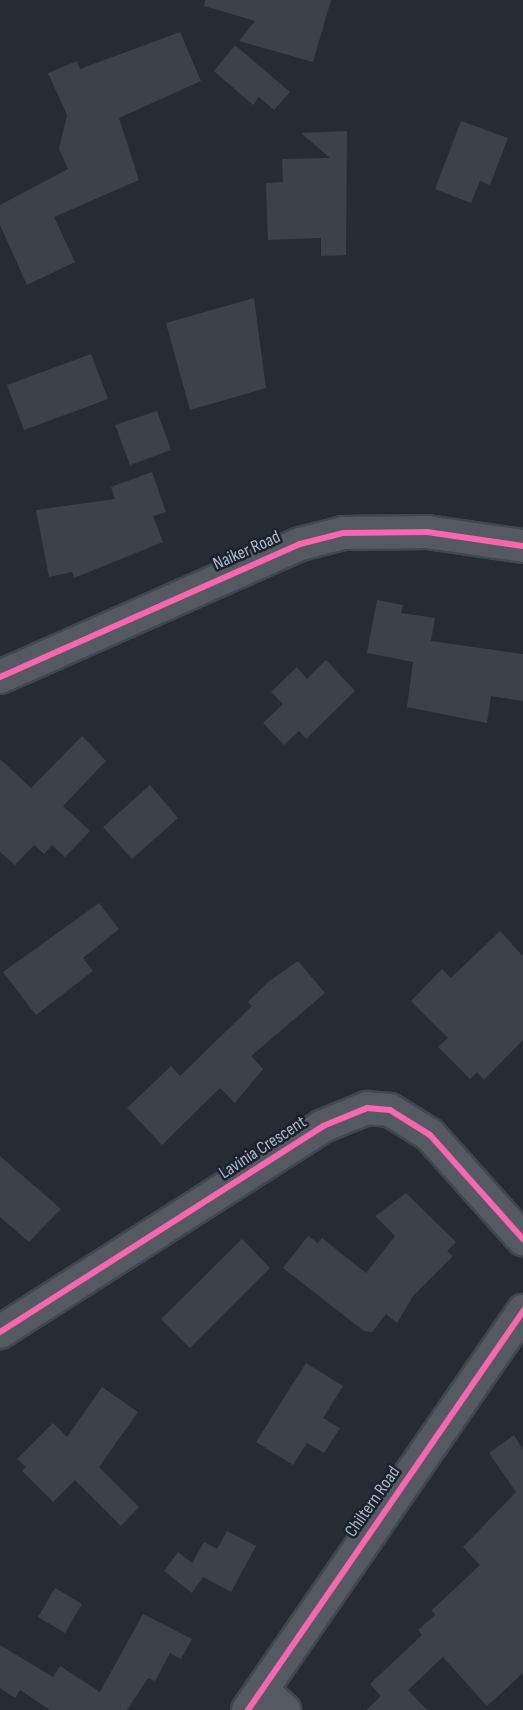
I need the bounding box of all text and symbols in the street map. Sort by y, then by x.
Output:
street label: Naiker Road [210,527,284,575]
street label: Lavinia Crescent [215,1112,311,1184]
street label: Chiltern Road [341,1462,405,1542]

